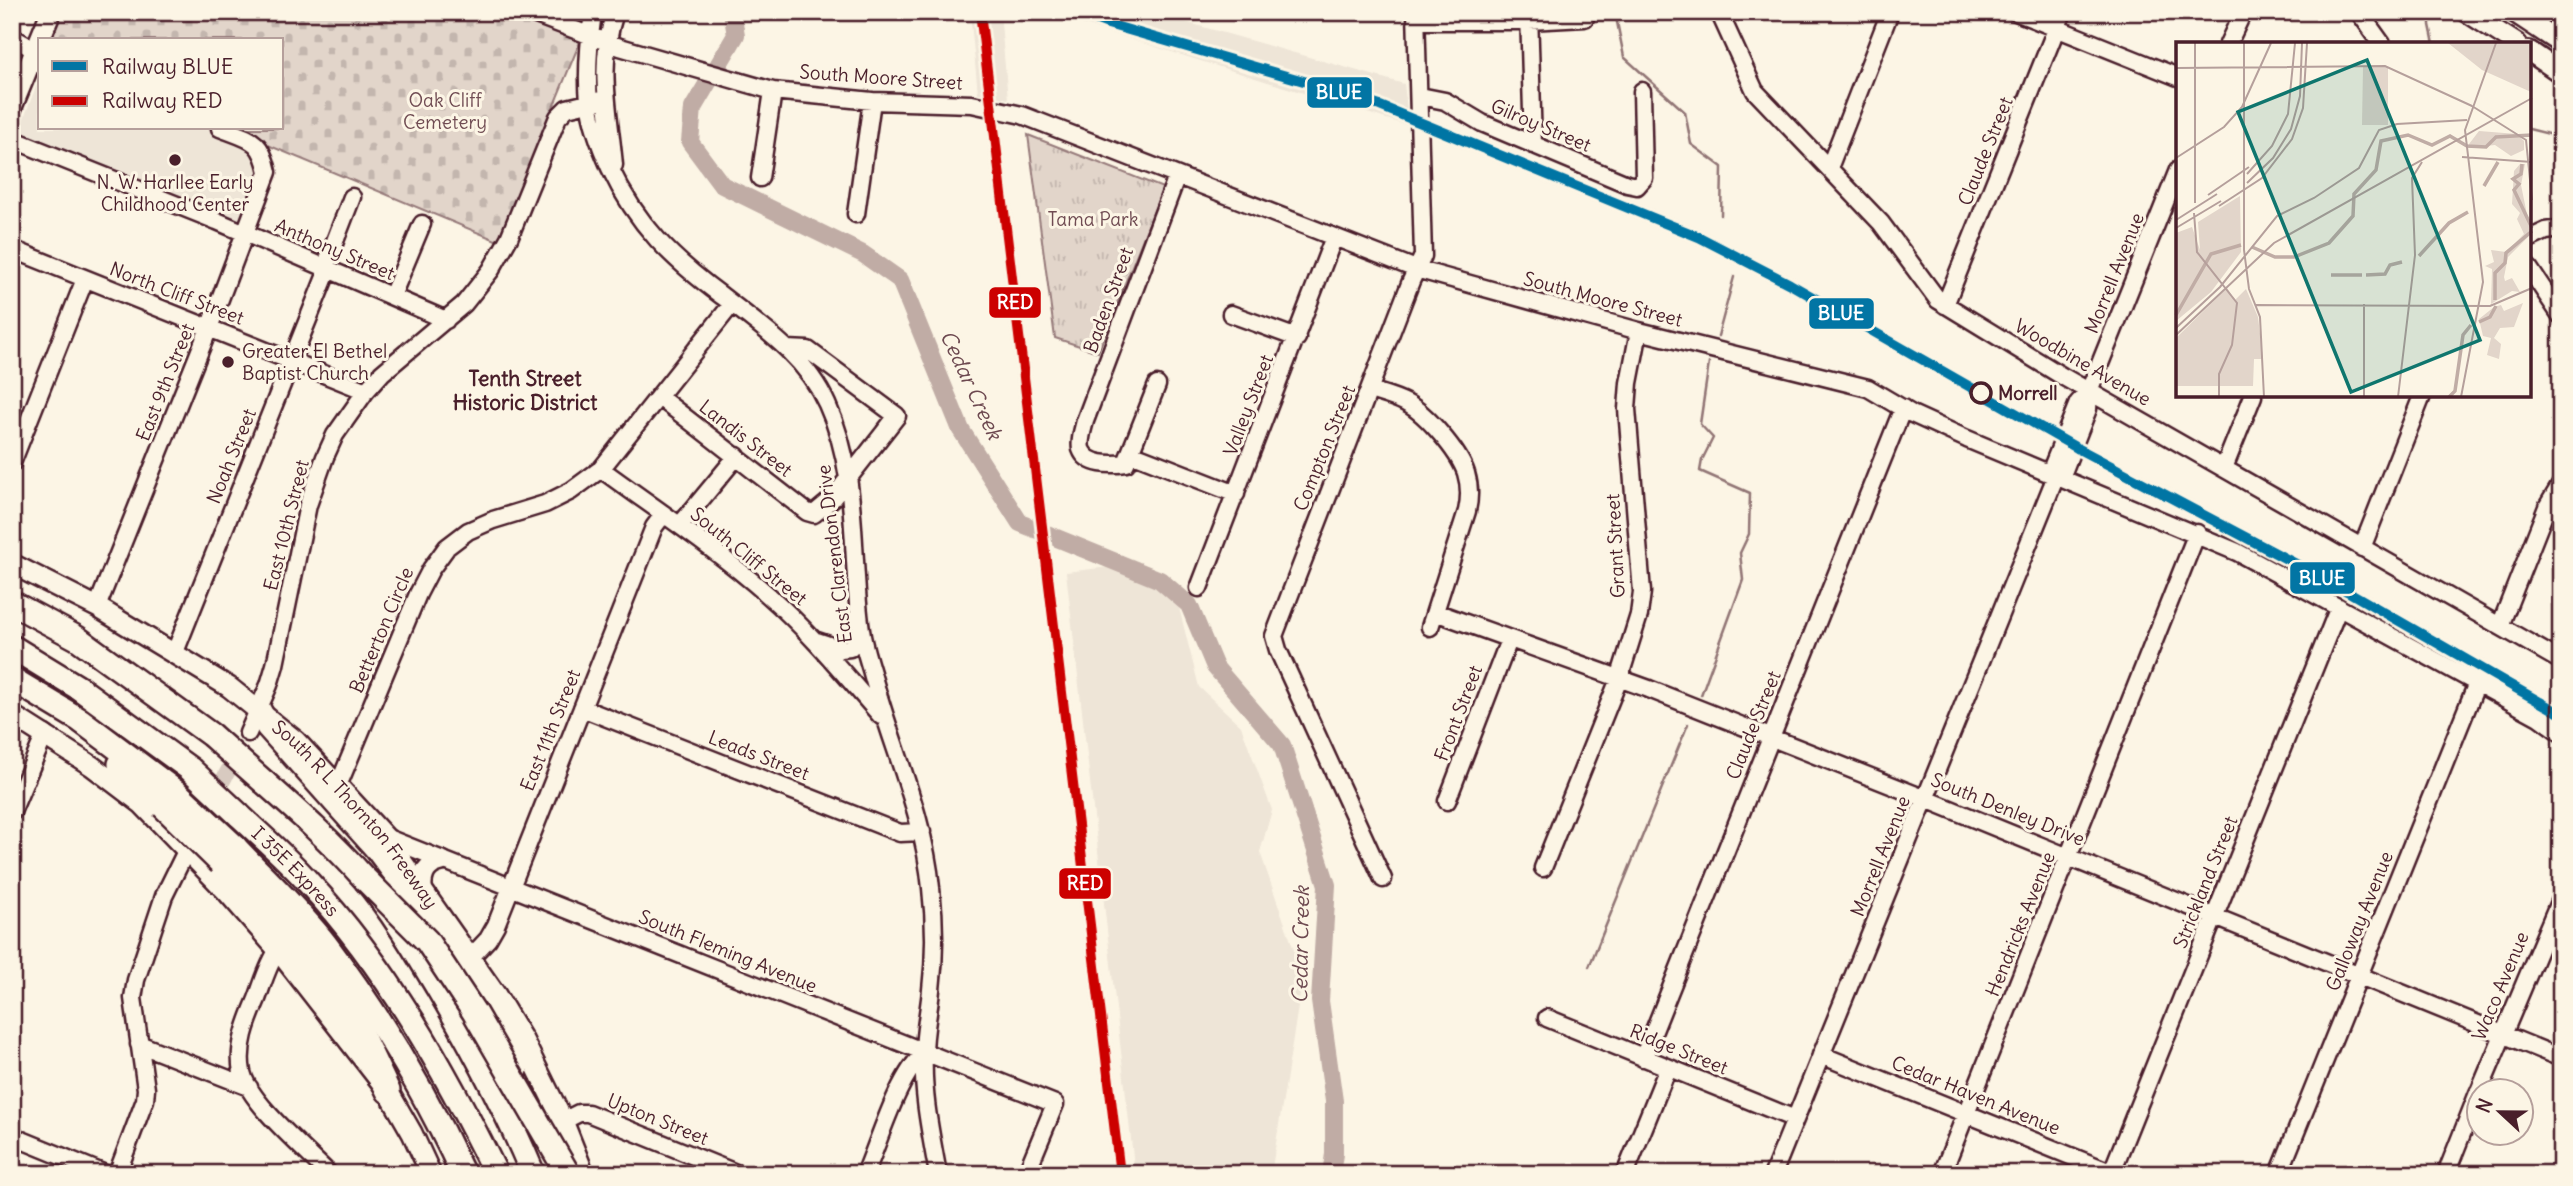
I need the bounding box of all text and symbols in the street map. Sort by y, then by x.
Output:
legend [38,38,284,130]
inset map [2176,42,2531,397]
text: Railway BLUE [102,53,233,80]
street label: South Moore Street [799,59,963,95]
line badge: BLUE [1306,76,1373,109]
text: BLUE [1316,80,1362,104]
text: Railway RED [102,87,223,114]
park label: Oak Cliff Cemetery [403,88,487,134]
street label: Gilroy Street [1487,93,1595,157]
street label: Claude Street [1952,93,2018,209]
marker: N. W. Harllee Early Childhood Center [167,152,183,168]
place label: N. W. Harllee Early Childhood Center [97,170,253,216]
park label: Tama Park [1048,207,1139,231]
street label: Morrell Avenue [2079,209,2149,337]
street label: Anthony Street [271,213,399,285]
street label: Baden Street [1078,244,1138,356]
street label: North Cliff Street [106,256,248,330]
street label: South Moore Street [1521,266,1685,332]
line badge: RED [988,286,1042,319]
text: RED [997,290,1033,314]
line badge: BLUE [1808,297,1875,330]
text: BLUE [1818,301,1864,325]
street label: Woodbine Avenue [2011,313,2155,411]
street label: East 9th Street [130,320,200,444]
water label: Cedar Creek [934,326,1009,445]
place label: Greater El Bethel Baptist Church [242,339,387,385]
street label: Valley Street [1218,351,1278,459]
marker: Greater El Bethel Baptist Church [220,354,236,370]
district label: Tenth Street Historic District [453,365,598,416]
place label: Morrell [1998,381,2058,405]
street label: Compton Street [1288,382,1360,514]
marker: Morrell [1970,382,1992,404]
street label: Landis Street [695,394,797,482]
street label: Noah Street [201,405,261,507]
street label: East 10th Street [258,457,314,593]
street label: East Clarendon Drive [811,463,857,645]
street label: Grant Street [1600,493,1630,599]
street label: South Cliff Street [686,502,812,610]
line badge: BLUE [2289,561,2356,595]
street label: Betterton Circle [344,563,418,697]
text: BLUE [2299,566,2345,590]
street label: Front Street [1429,662,1487,764]
street label: East 11th Street [515,666,585,794]
street label: Claude Street [1720,667,1786,783]
street label: South R L Thornton Freeway [267,715,444,913]
street label: Leads Street [705,725,813,785]
street label: South Denley Drive [1928,767,2088,851]
street label: Morrell Avenue [1845,792,1915,920]
street label: Strickland Street [2168,812,2242,952]
street label: I 35E Express [247,821,345,921]
street label: Hendricks Avenue [1980,848,2060,1000]
street label: Galloway Avenue [2320,848,2398,994]
line badge: RED [1058,867,1112,900]
text: RED [1067,871,1103,895]
water label: Cedar Creek [1286,885,1315,1004]
street label: South Fleming Avenue [635,904,821,998]
street label: Waco Avenue [2466,928,2534,1044]
street label: Ridge Street [1626,1018,1732,1080]
street label: Cedar Haven Avenue [1888,1050,2064,1140]
north arrow [2464,1078,2534,1148]
street label: Upton Street [604,1088,712,1150]
text: N [2471,1095,2498,1116]

